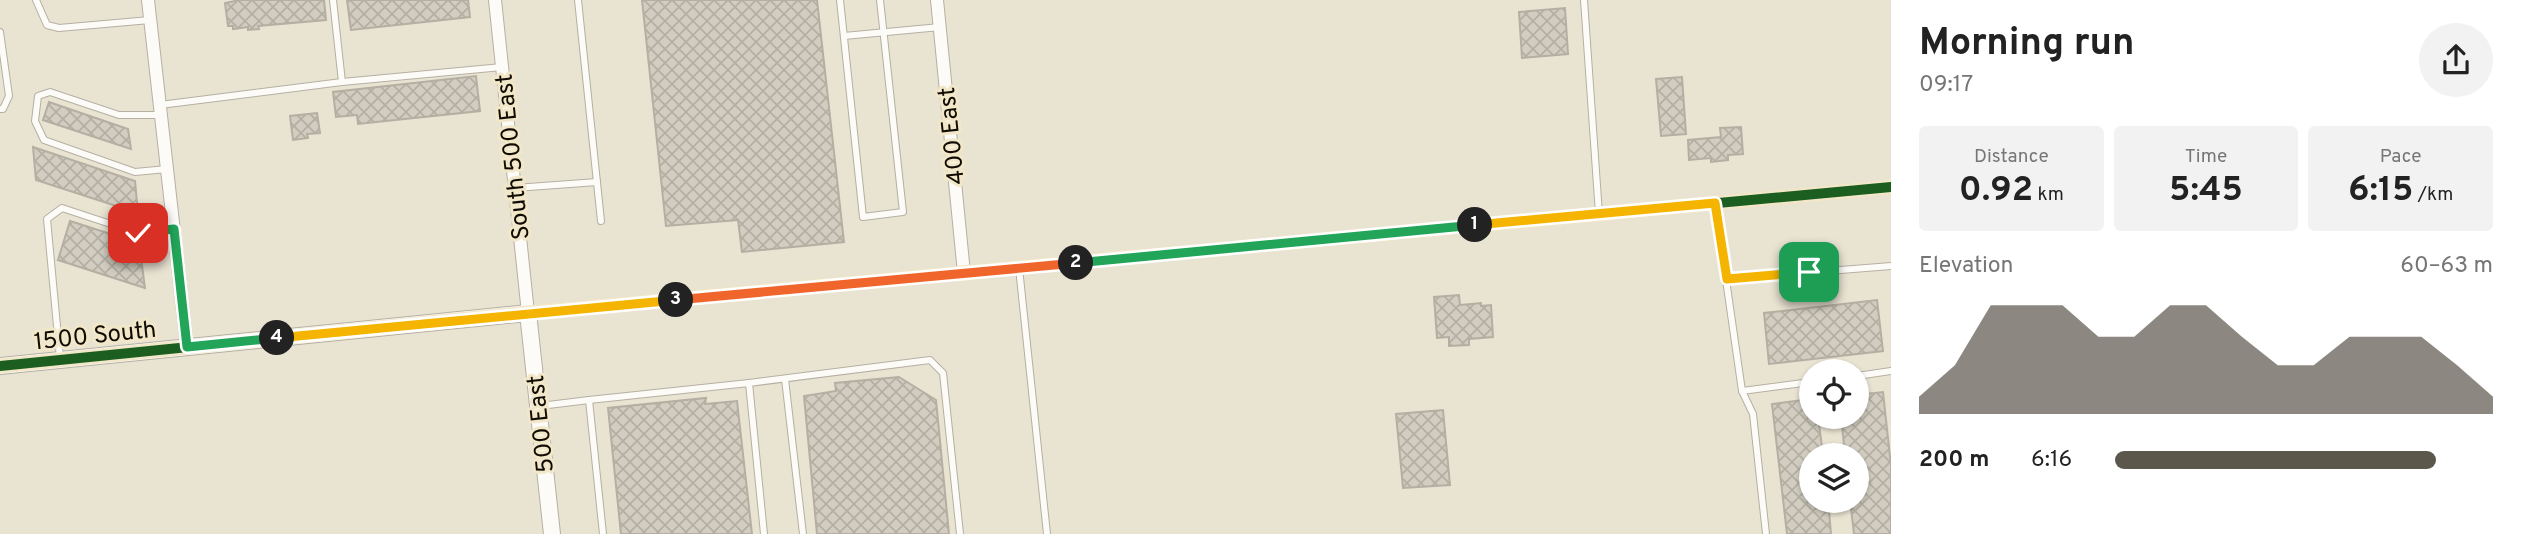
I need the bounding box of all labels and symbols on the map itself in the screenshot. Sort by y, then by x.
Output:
street label: South 500 East [490,72,538,241]
street label: 400 East [933,85,973,186]
pin [108,203,168,263]
pin: 1 [1458,208,1492,243]
pin [1779,242,1839,302]
pin: 2 [1058,246,1094,280]
pin: 3 [658,282,694,318]
street label: 1500 South [32,316,158,358]
pin: 4 [260,320,294,356]
street label: 500 East [522,373,562,474]

